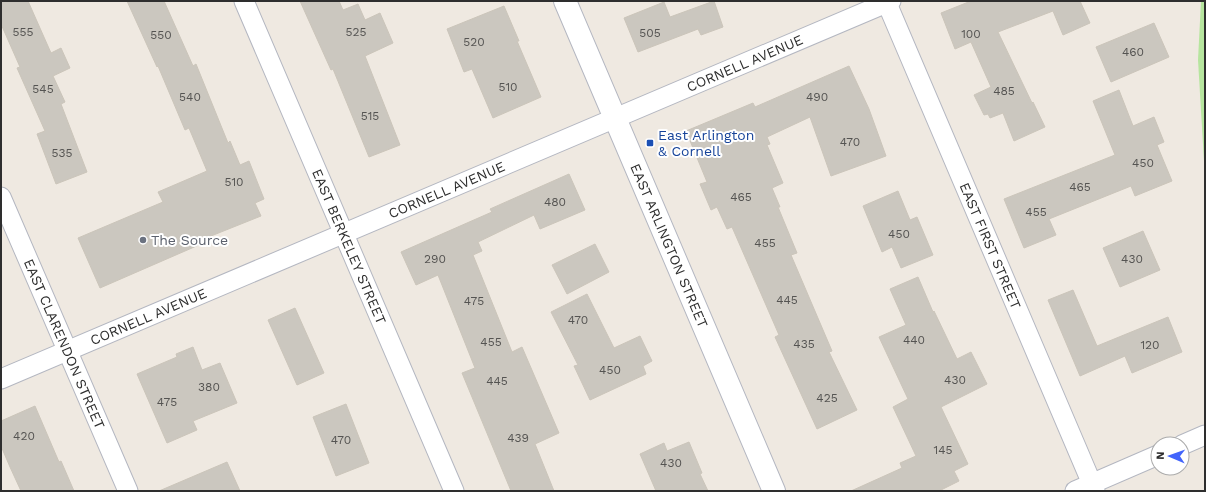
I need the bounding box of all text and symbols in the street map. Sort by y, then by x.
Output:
house number: 555 [13,25,33,39]
house number: 525 [346,25,366,39]
house number: 505 [639,26,661,40]
house number: 100 [961,27,981,41]
house number: 550 [150,28,172,42]
street label: CORNELL AVENUE [684,31,805,95]
house number: 520 [463,35,485,49]
house number: 460 [1122,45,1144,59]
house number: 510 [498,80,518,94]
house number: 545 [32,82,54,96]
house number: 485 [993,84,1015,98]
house number: 540 [179,90,201,104]
house number: 490 [806,90,828,104]
house number: 515 [361,109,379,123]
place label: East Arlington & Cornell [658,127,754,159]
house number: 470 [840,135,860,149]
marker: East Arlington & Cornell [645,138,655,148]
house number: 535 [52,146,72,160]
house number: 450 [1132,156,1154,170]
street label: CORNELL AVENUE [386,158,507,222]
street label: EAST ARLINGTON STREET [627,161,712,331]
street label: EAST BERKELEY STREET [309,166,390,327]
house number: 510 [224,175,244,189]
street label: EAST FIRST STREET [956,180,1025,312]
house number: 465 [1069,180,1091,194]
house number: 465 [730,190,752,204]
house number: 480 [544,195,566,209]
house number: 455 [1025,205,1047,219]
house number: 450 [888,227,910,241]
place label: The Source [151,232,228,248]
marker: The Source [138,235,148,245]
house number: 455 [754,236,776,250]
house number: 290 [424,252,446,266]
house number: 430 [1121,252,1143,266]
street label: EAST CLARENDON STREET [21,256,108,432]
street label: CORNELL AVENUE [88,285,209,348]
house number: 445 [776,293,798,307]
house number: 475 [464,294,484,308]
house number: 470 [568,313,588,327]
house number: 440 [903,333,925,347]
house number: 455 [480,335,502,349]
house number: 435 [793,337,815,351]
house number: 120 [1140,338,1160,352]
house number: 450 [599,363,621,377]
house number: 430 [944,373,966,387]
house number: 445 [486,374,508,388]
house number: 380 [198,380,220,394]
house number: 425 [816,391,838,405]
house number: 475 [157,395,177,409]
house number: 420 [13,429,35,443]
house number: 439 [507,431,529,445]
house number: 470 [331,433,351,447]
north arrow [1150,436,1190,476]
house number: 145 [934,443,953,457]
text: N [1154,451,1167,460]
house number: 430 [660,456,682,470]

